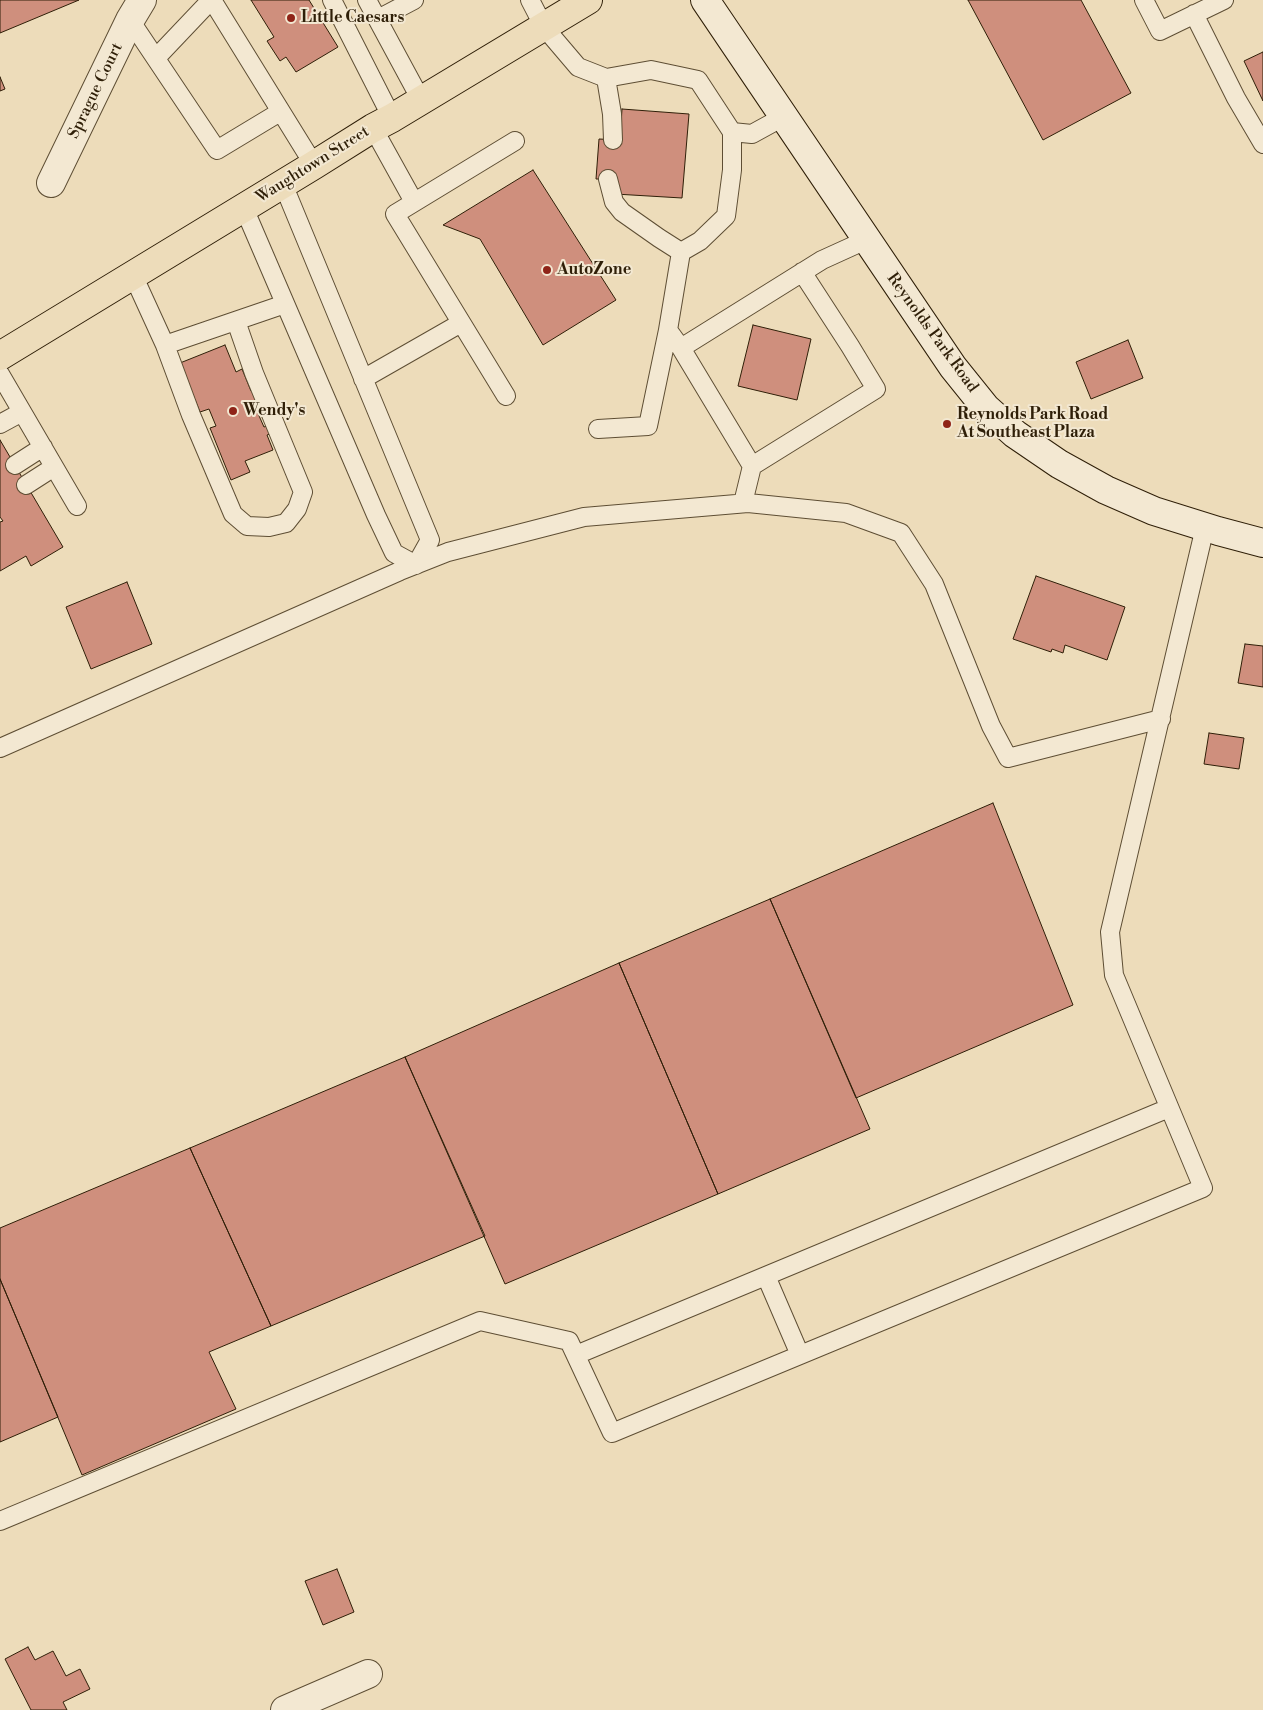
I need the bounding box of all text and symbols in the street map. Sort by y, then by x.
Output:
place label: Little Caesars [301,8,404,28]
marker: Little Caesars [285,12,297,24]
street label: Sprague Court [65,40,127,142]
street label: Waughtown Street [253,122,373,208]
place label: AutoZone [557,260,631,280]
marker: AutoZone [541,264,553,276]
street label: Reynolds Park Road [882,269,982,397]
place label: Wendy's [243,401,305,421]
marker: Wendy's [227,405,239,417]
place label: Reynolds Park Road At Southeast Plaza [957,405,1108,443]
marker: Reynolds Park Road At Southeast Plaza [941,418,953,430]

